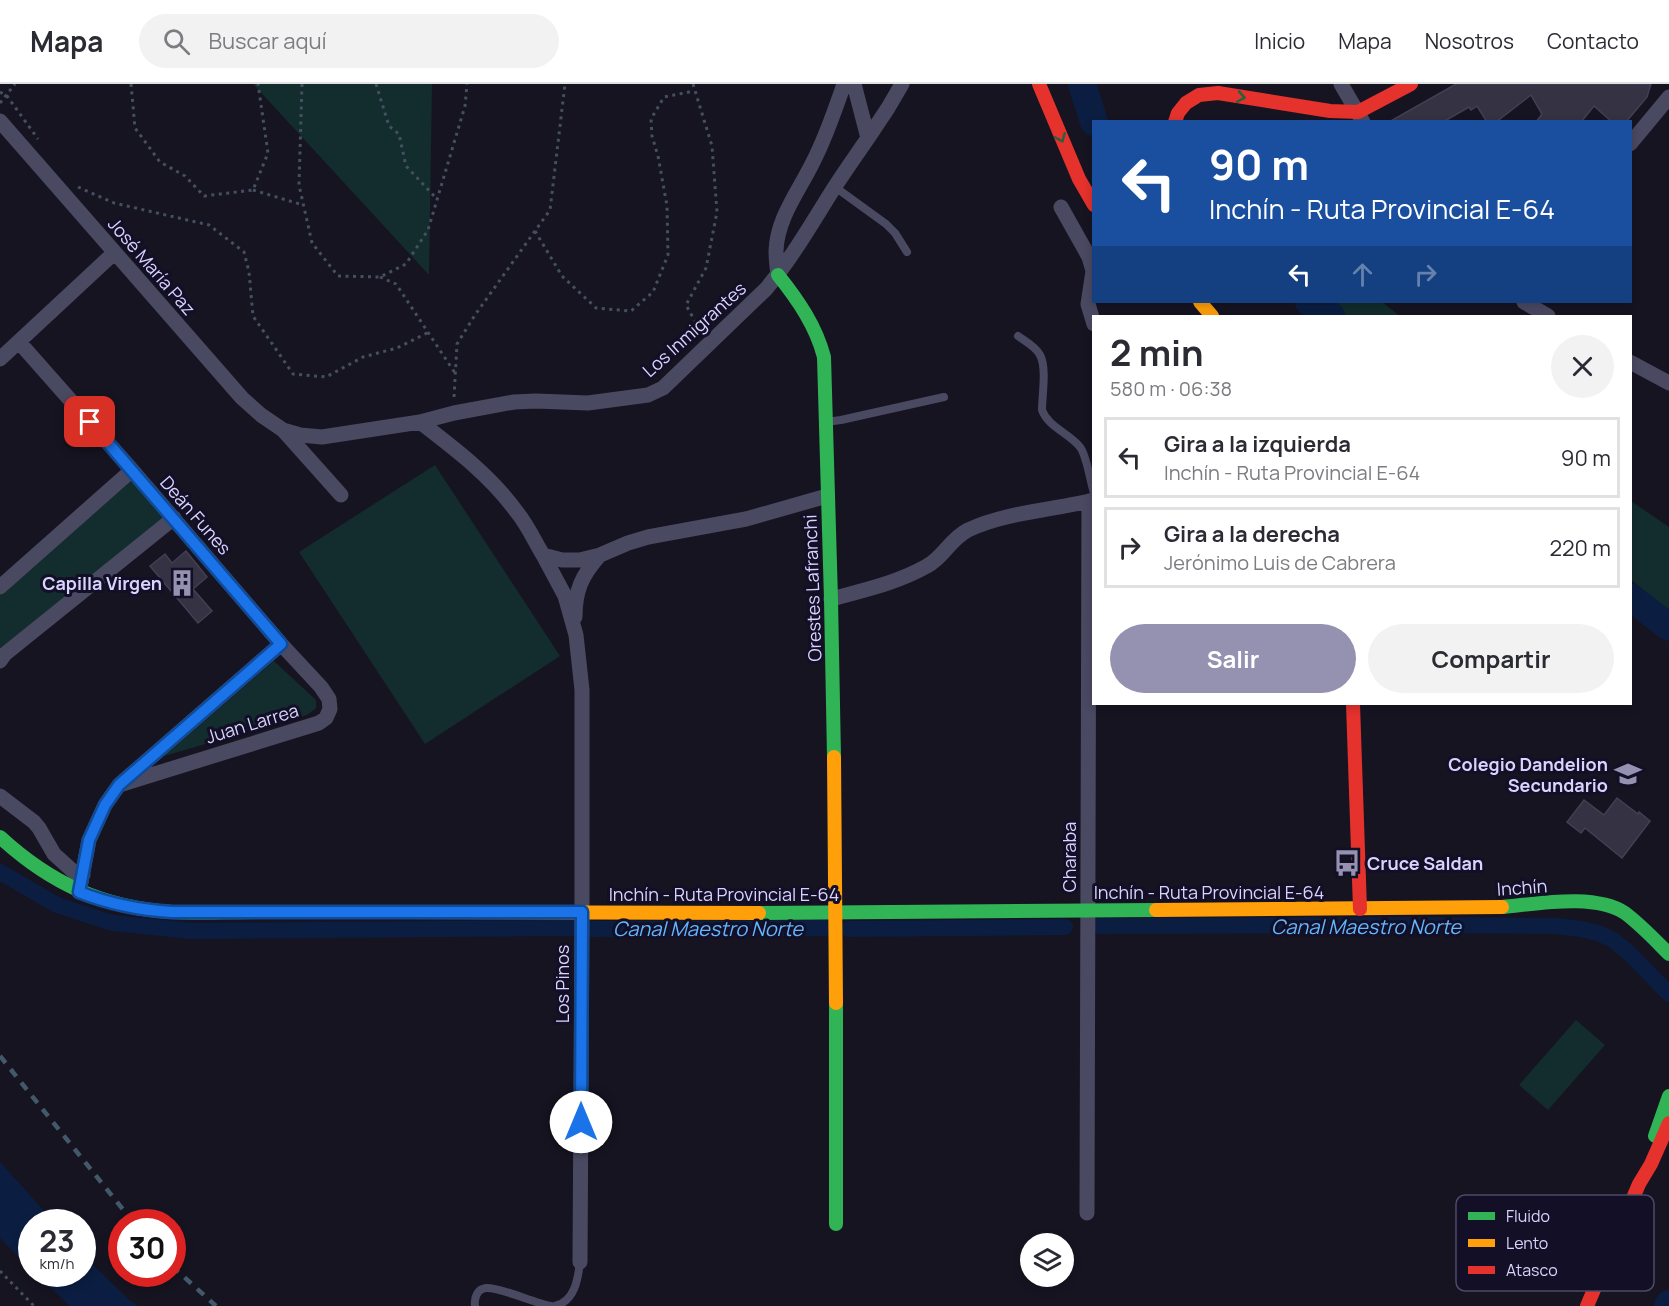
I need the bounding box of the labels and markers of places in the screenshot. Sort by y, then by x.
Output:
pin [64,396,115,447]
building icon: Capilla Virgen [167,568,197,598]
place label: Capilla Virgen [42,571,162,595]
place label: Colegio Dandelion Secundario [1448,752,1608,797]
school or university icon: Colegio Dandelion Secundario [1613,759,1643,789]
bus stop icon: Cruce Saldan [1332,848,1362,878]
place label: Cruce Saldan [1367,851,1483,875]

